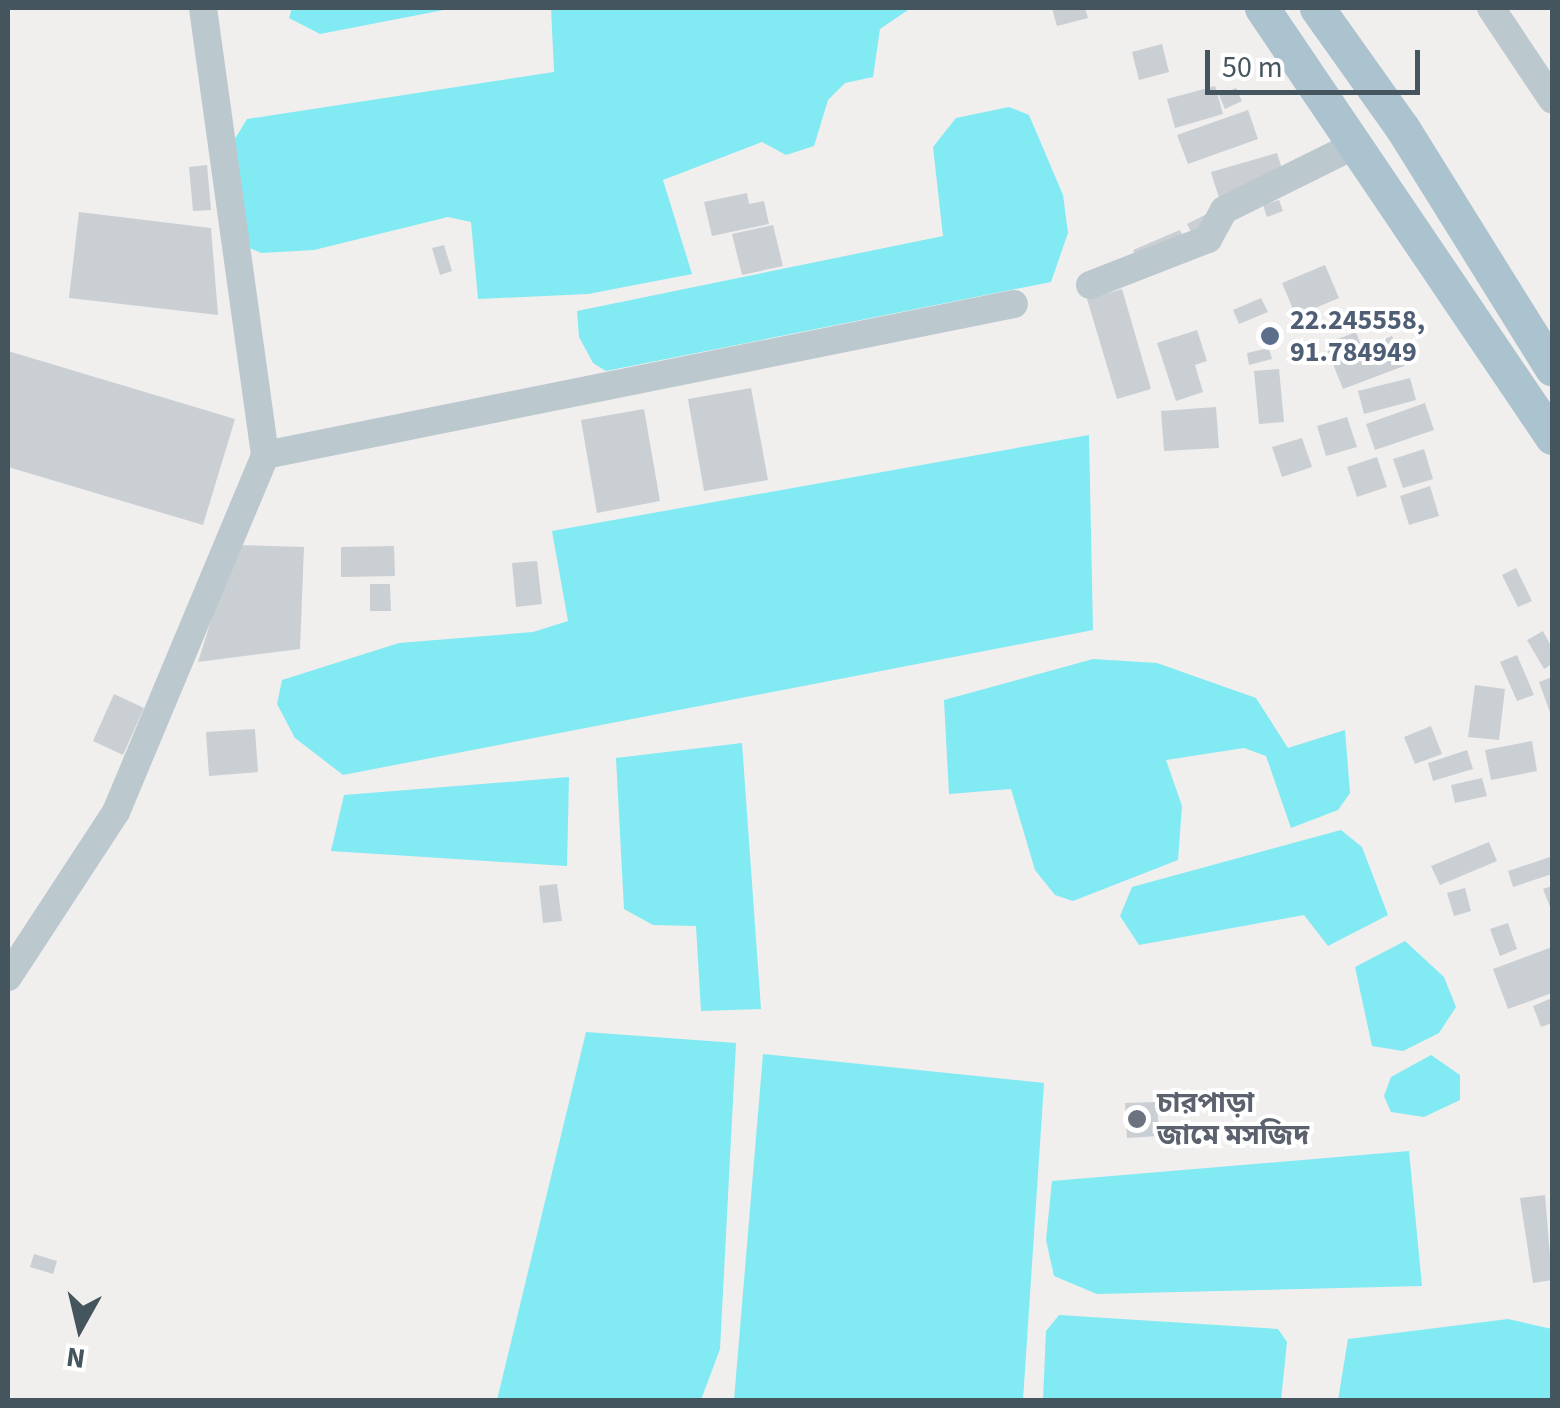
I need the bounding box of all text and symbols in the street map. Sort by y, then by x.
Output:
scale bar [1210,30,1425,92]
text: 50 m [1222,46,1283,89]
place label: 22.245558, 91.784949 [1290,303,1425,369]
marker: 22.245558, 91.784949 [1259,325,1281,347]
place label: চারপাড়া জামে মসজিদ [1157,1086,1309,1152]
marker: চারপাড়া জামে মসজিদ [1126,1108,1148,1130]
north arrow [30,1278,130,1378]
text: N [64,1337,88,1379]

